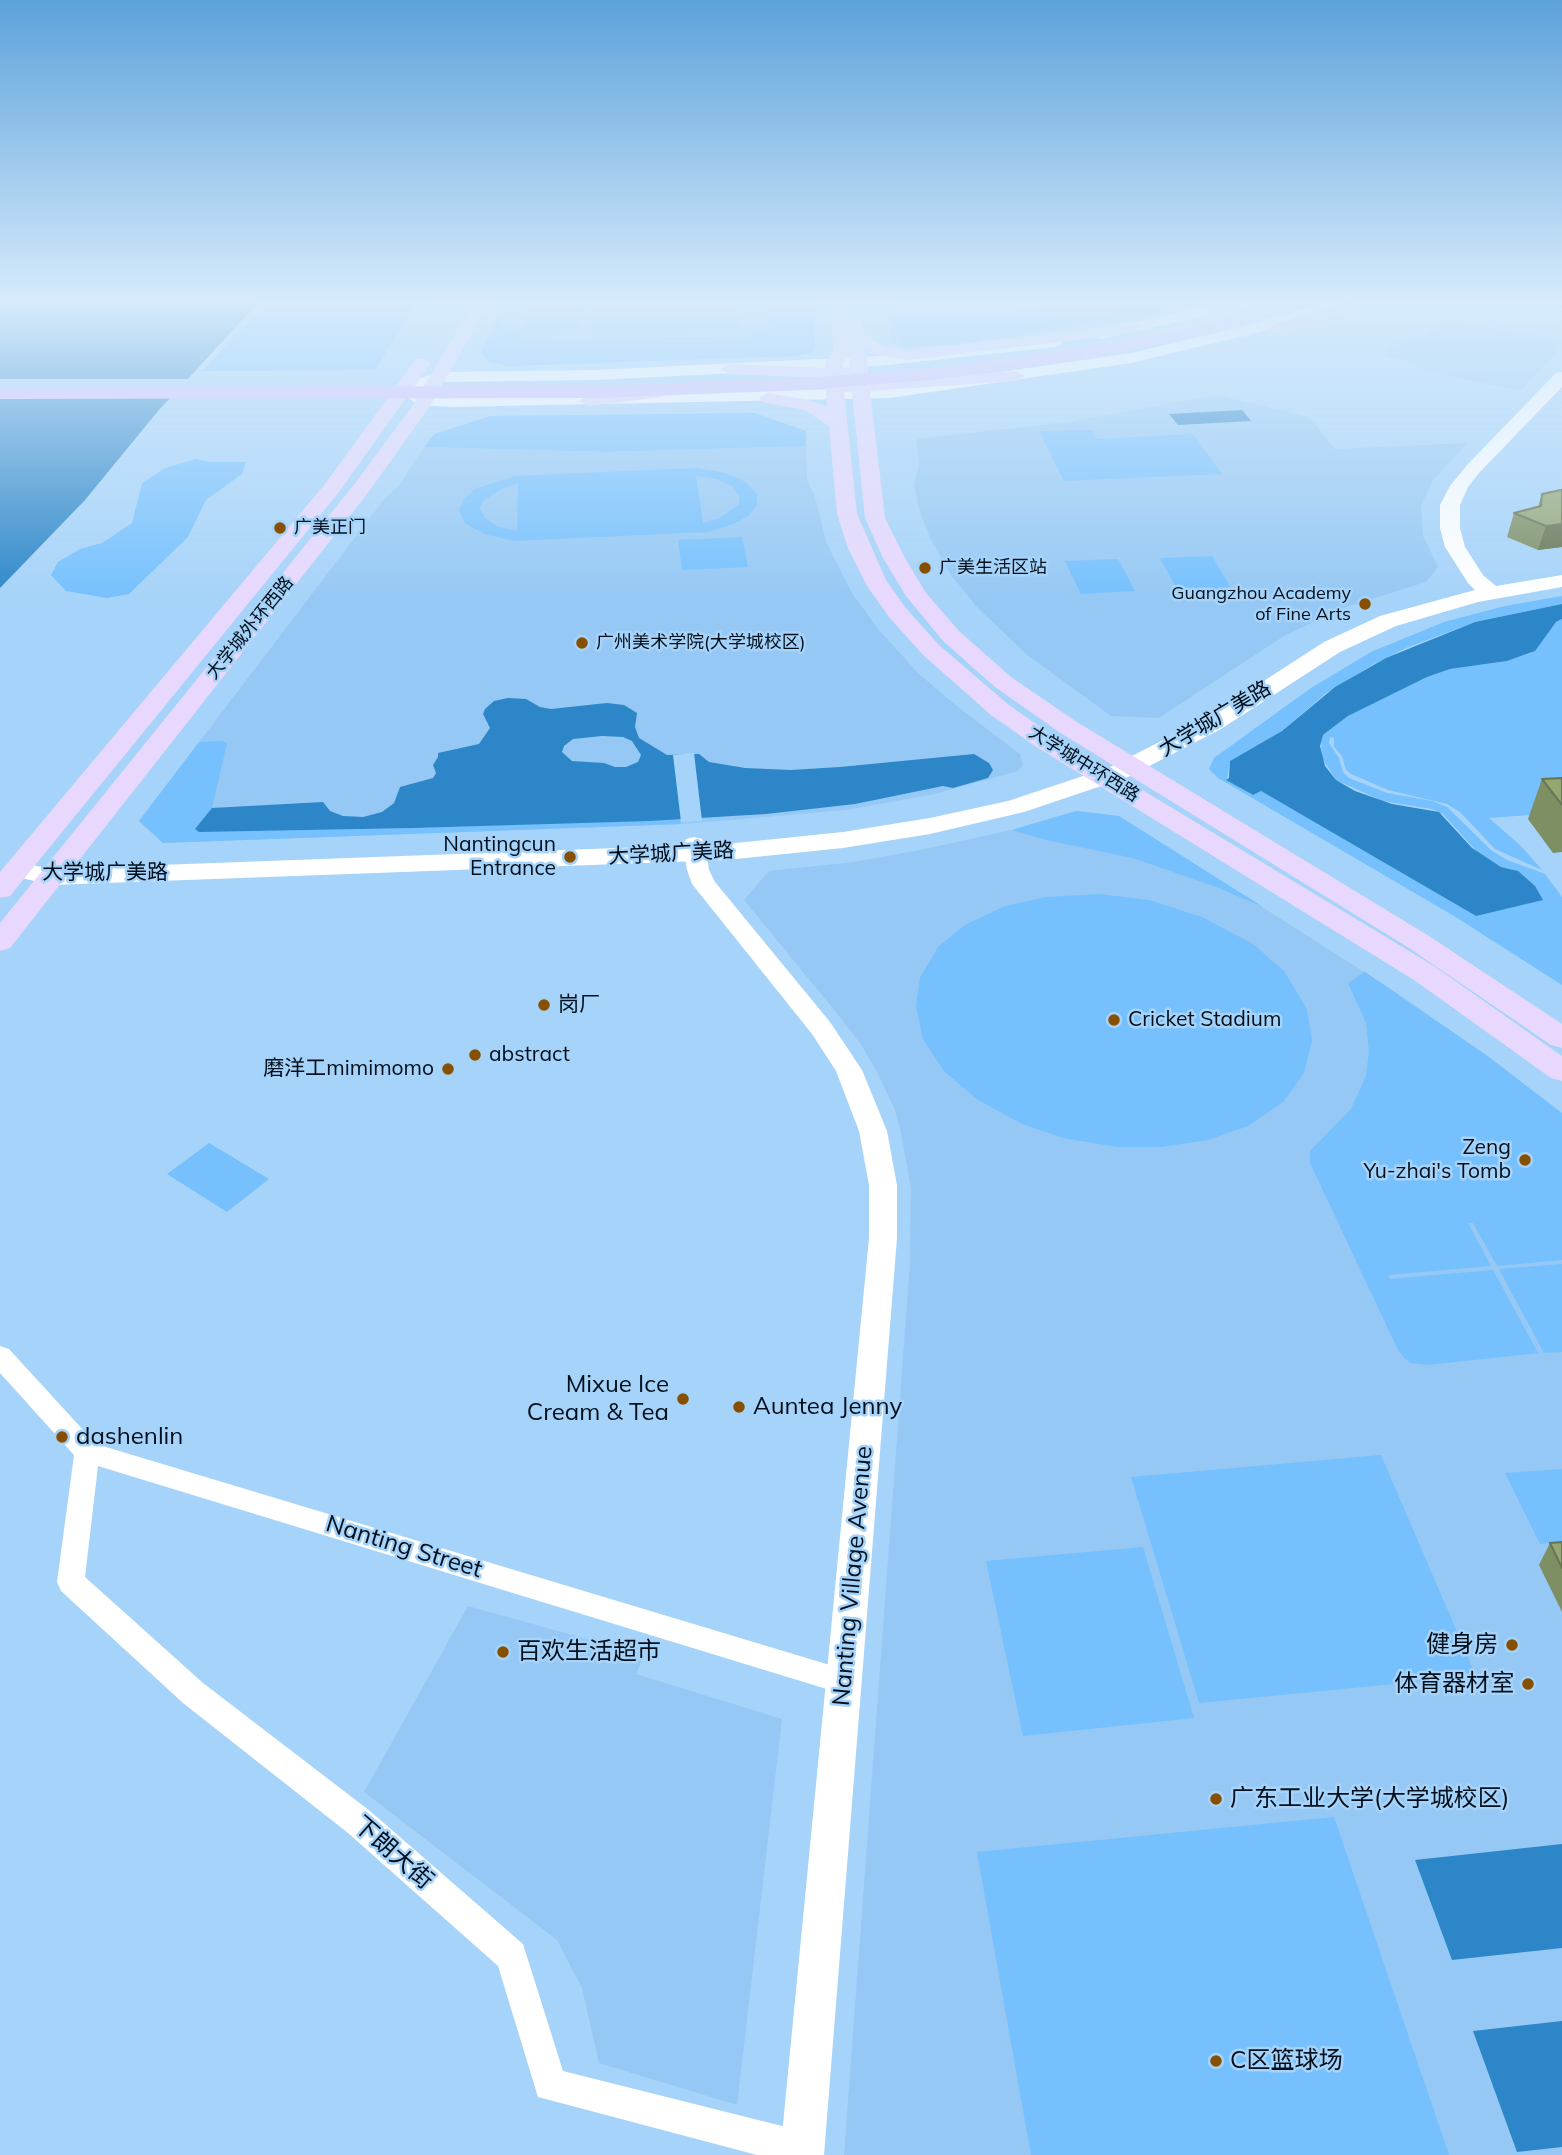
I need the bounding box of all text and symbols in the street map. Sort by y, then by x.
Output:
place label: 广美正门 [294,517,366,539]
marker: 广美正门 [272,520,288,536]
place label: 广美生活区站 [939,557,1047,579]
marker: 广美生活区站 [917,560,933,576]
street label: 大学城外环西路 [202,572,298,684]
place label: Guangzhou Academy of Fine Arts [1171,583,1351,626]
marker: Guangzhou Academy of Fine Arts [1357,596,1373,612]
place label: 广州美术学院(大学城校区) [596,632,805,654]
marker: 广州美术学院(大学城校区) [574,635,590,651]
street label: 大学城广美路 [1155,676,1275,762]
street label: 大学城中环西路 [1025,721,1143,807]
place label: Nantingcun Entrance [443,832,556,882]
street label: 大学城广美路 [607,838,735,870]
marker: Nantingcun Entrance [562,849,578,865]
street label: 大学城广美路 [42,860,168,886]
place label: 岗厂 [558,992,600,1018]
marker: 岗厂 [536,997,552,1013]
place label: Cricket Stadium [1128,1007,1281,1033]
marker: Cricket Stadium [1106,1012,1122,1028]
place label: abstract [489,1042,570,1068]
marker: abstract [467,1047,483,1063]
place label: 磨洋工mimimomo [263,1056,434,1082]
marker: 磨洋工mimimomo [440,1061,456,1077]
place label: Zeng Yu-zhai's Tomb [1363,1135,1511,1185]
marker: Zeng Yu-zhai's Tomb [1517,1152,1533,1168]
place label: Mixue Ice Cream & Tea [527,1371,669,1427]
marker: Mixue Ice Cream & Tea [675,1391,691,1407]
place label: Auntea Jenny [753,1393,902,1421]
marker: Auntea Jenny [731,1399,747,1415]
place label: dashenlin [76,1423,183,1451]
marker: dashenlin [54,1429,70,1445]
street label: Nanting Village Avenue [827,1445,879,1707]
street label: Nanting Street [322,1510,486,1584]
place label: 健身房 [1426,1631,1498,1659]
marker: 健身房 [1504,1637,1520,1653]
place label: 百欢生活超市 [517,1638,661,1666]
marker: 百欢生活超市 [495,1644,511,1660]
place label: 体育器材室 [1394,1670,1514,1698]
marker: 体育器材室 [1520,1676,1536,1692]
place label: 广东工业大学(大学城校区) [1230,1785,1509,1813]
marker: 广东工业大学(大学城校区) [1208,1791,1224,1807]
street label: 下朗大街 [347,1811,439,1895]
place label: C区篮球场 [1230,2047,1342,2075]
marker: C区篮球场 [1208,2053,1224,2069]

